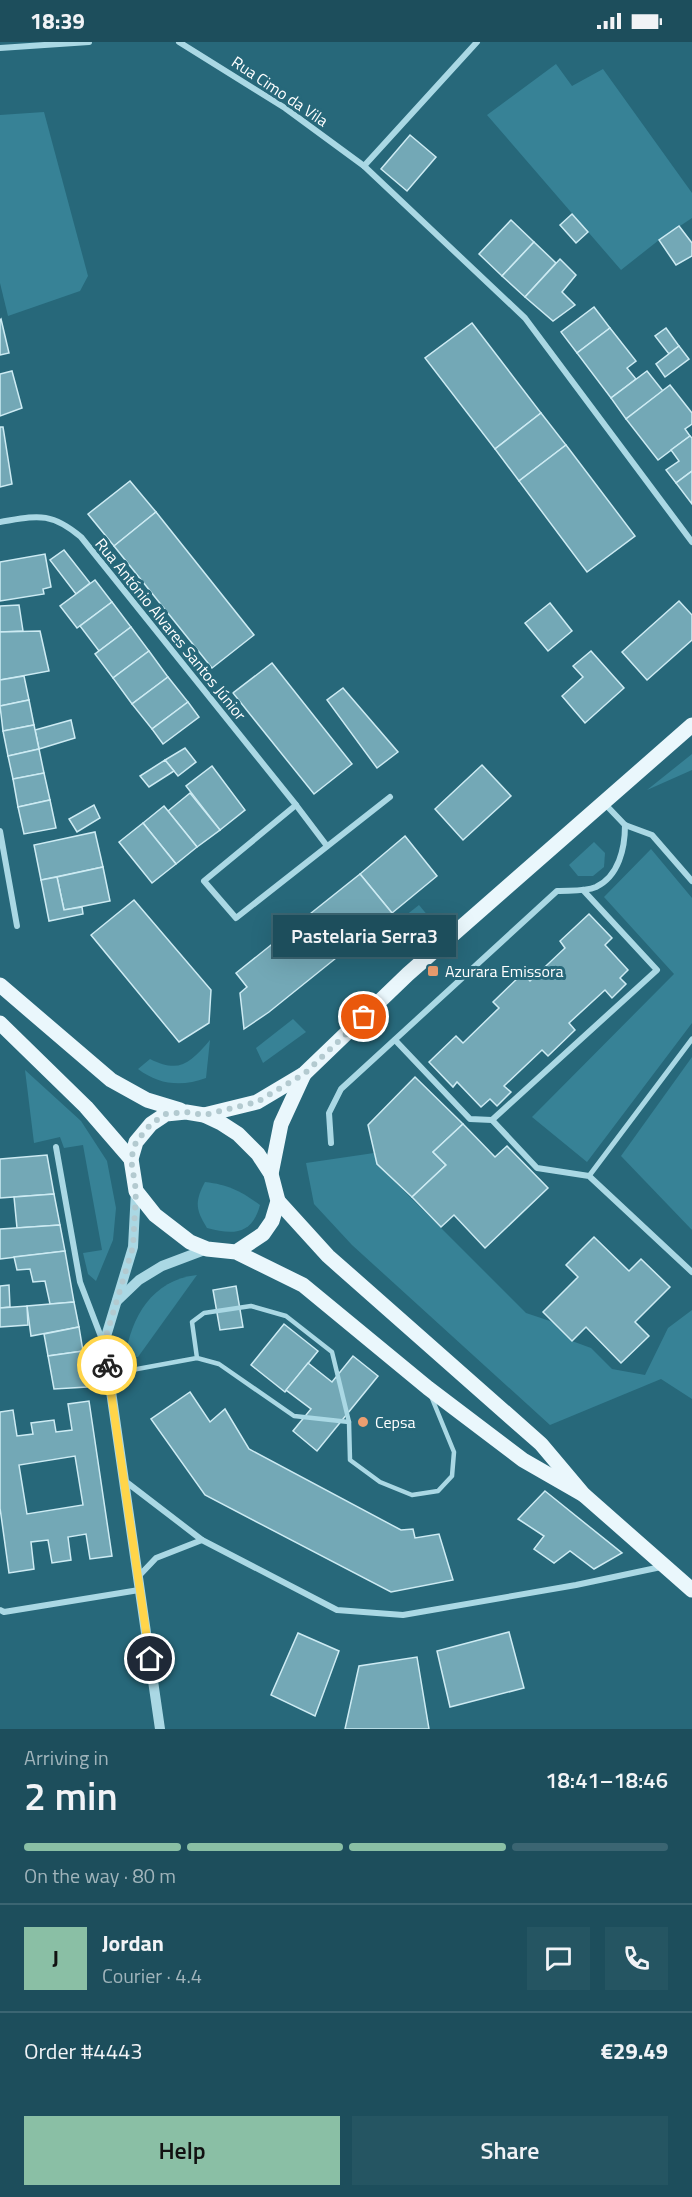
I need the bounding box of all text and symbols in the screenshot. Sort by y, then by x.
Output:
text: 18:39 [30,4,85,38]
street label: Rua Cimo da Vila [227,50,333,132]
street label: Rua António Alvares Santos Júnior [90,533,253,726]
callout: Pastelaria Serra3 [272,915,455,957]
text: Pastelaria Serra3 [291,920,438,951]
place label: Azurara Emissora [445,959,564,983]
marker: Azurara Emissora [426,964,440,978]
pin [338,991,389,1042]
icon: bag [347,1000,380,1033]
courier [77,1335,137,1395]
icon: bike [91,1349,124,1382]
place label: Cepsa [375,1410,416,1434]
marker: Cepsa [356,1415,370,1429]
pin [124,1633,175,1684]
icon: home [133,1642,166,1675]
text: Arriving in [24,1742,109,1773]
text: 18:41–18:46 [545,1763,668,1797]
text: 2 min [24,1766,118,1825]
text: On the way · 80 m [24,1860,176,1891]
text: Jordan [102,1926,164,1960]
button: chat [527,1927,590,1990]
button: phone [605,1927,668,1990]
text: J [52,1941,59,1975]
text: Courier · 4.4 [102,1960,202,1991]
text: Order #4443 [24,2034,143,2068]
text: €29.49 [601,2034,668,2068]
button: Help [24,2116,340,2185]
button: Share [352,2116,668,2185]

